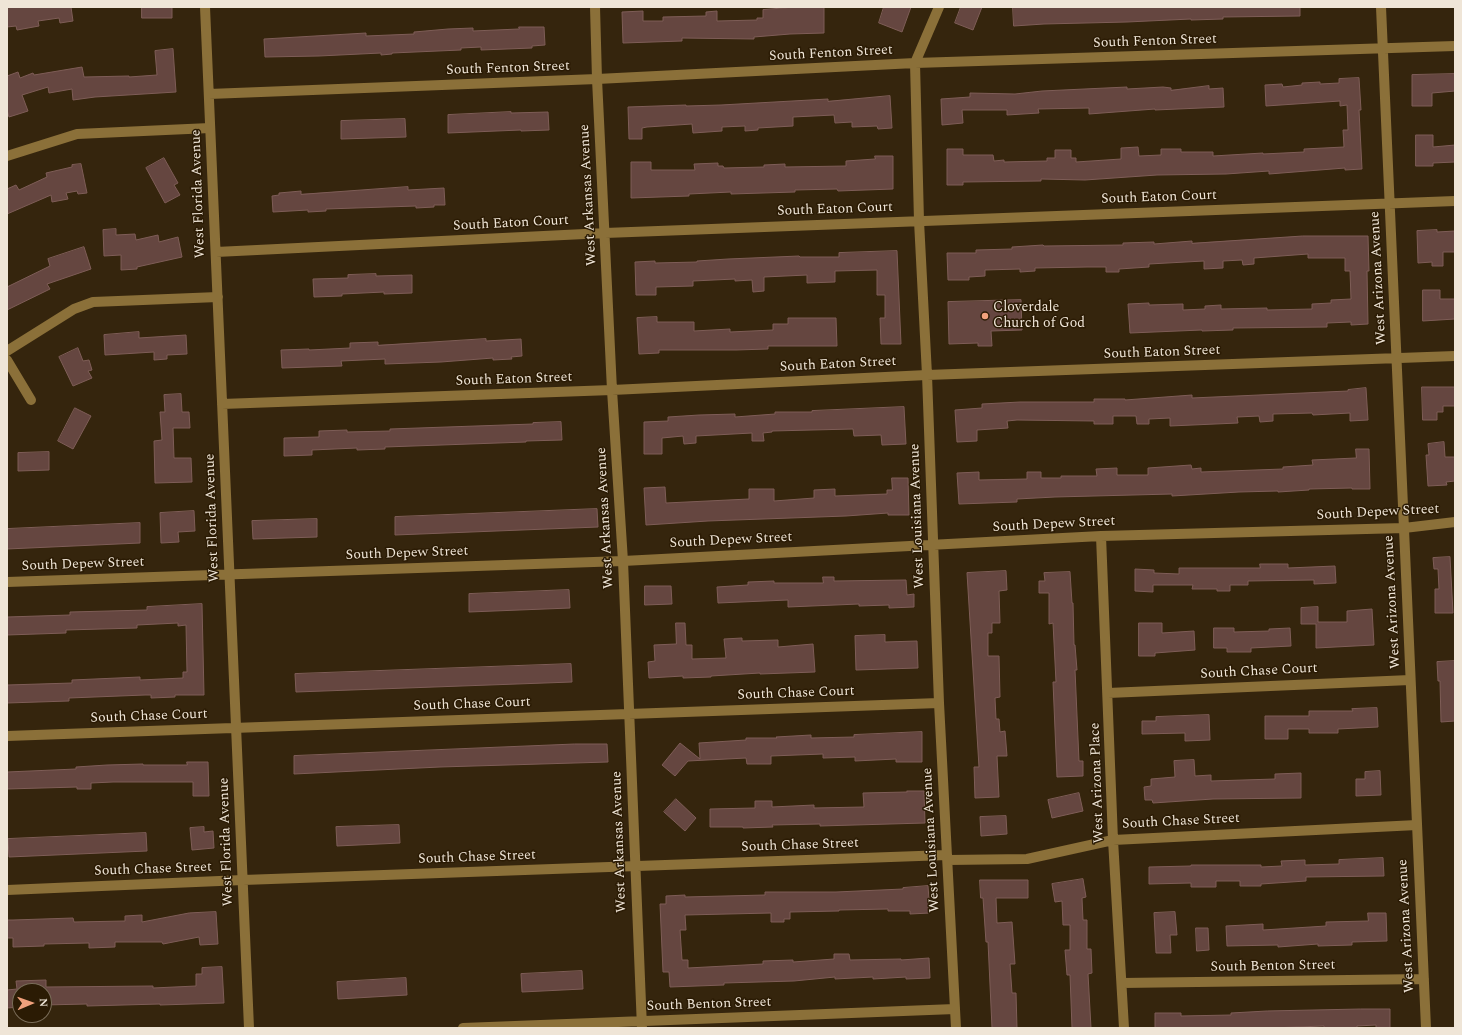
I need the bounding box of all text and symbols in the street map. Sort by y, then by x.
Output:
street label: South Fenton Street [1093,31,1217,53]
street label: South Fenton Street [769,42,893,66]
street label: South Fenton Street [446,58,570,80]
street label: West Arkansas Avenue [577,124,601,266]
street label: West Florida Avenue [188,129,210,259]
street label: South Eaton Court [1101,188,1217,208]
street label: South Eaton Court [777,200,893,220]
street label: West Arizona Avenue [1367,211,1391,345]
street label: South Eaton Court [453,213,569,235]
place label: Cloverdale Church of God [993,300,1085,332]
marker: Cloverdale Church of God [980,311,990,321]
street label: South Eaton Street [1103,343,1221,363]
street label: South Eaton Street [779,354,897,376]
street label: South Eaton Street [455,370,573,390]
street label: West Louisiana Avenue [907,443,929,589]
street label: West Arkansas Avenue [594,447,618,589]
street label: West Florida Avenue [202,453,224,583]
street label: South Depew Street [1316,501,1440,525]
street label: South Depew Street [992,513,1116,537]
street label: South Depew Street [669,529,793,553]
street label: West Arizona Avenue [1381,535,1405,669]
street label: South Depew Street [345,543,469,565]
street label: South Depew Street [21,554,145,576]
street label: South Chase Court [1200,661,1318,683]
street label: South Chase Court [737,684,855,704]
street label: South Chase Court [413,695,531,715]
street label: South Chase Court [90,707,208,727]
street label: West Arizona Place [1087,722,1109,844]
street label: West Louisiana Avenue [920,767,944,913]
street label: West Arkansas Avenue [609,771,631,913]
street label: West Florida Avenue [216,777,238,907]
street label: South Chase Street [1122,811,1240,833]
street label: South Chase Street [741,836,859,856]
street label: South Chase Street [418,848,536,868]
street label: West Arizona Avenue [1395,859,1419,993]
street label: South Chase Street [94,860,212,880]
street label: South Benton Street [1210,958,1336,976]
north arrow [12,983,52,1023]
street label: South Benton Street [646,994,772,1016]
text: N [35,998,52,1007]

